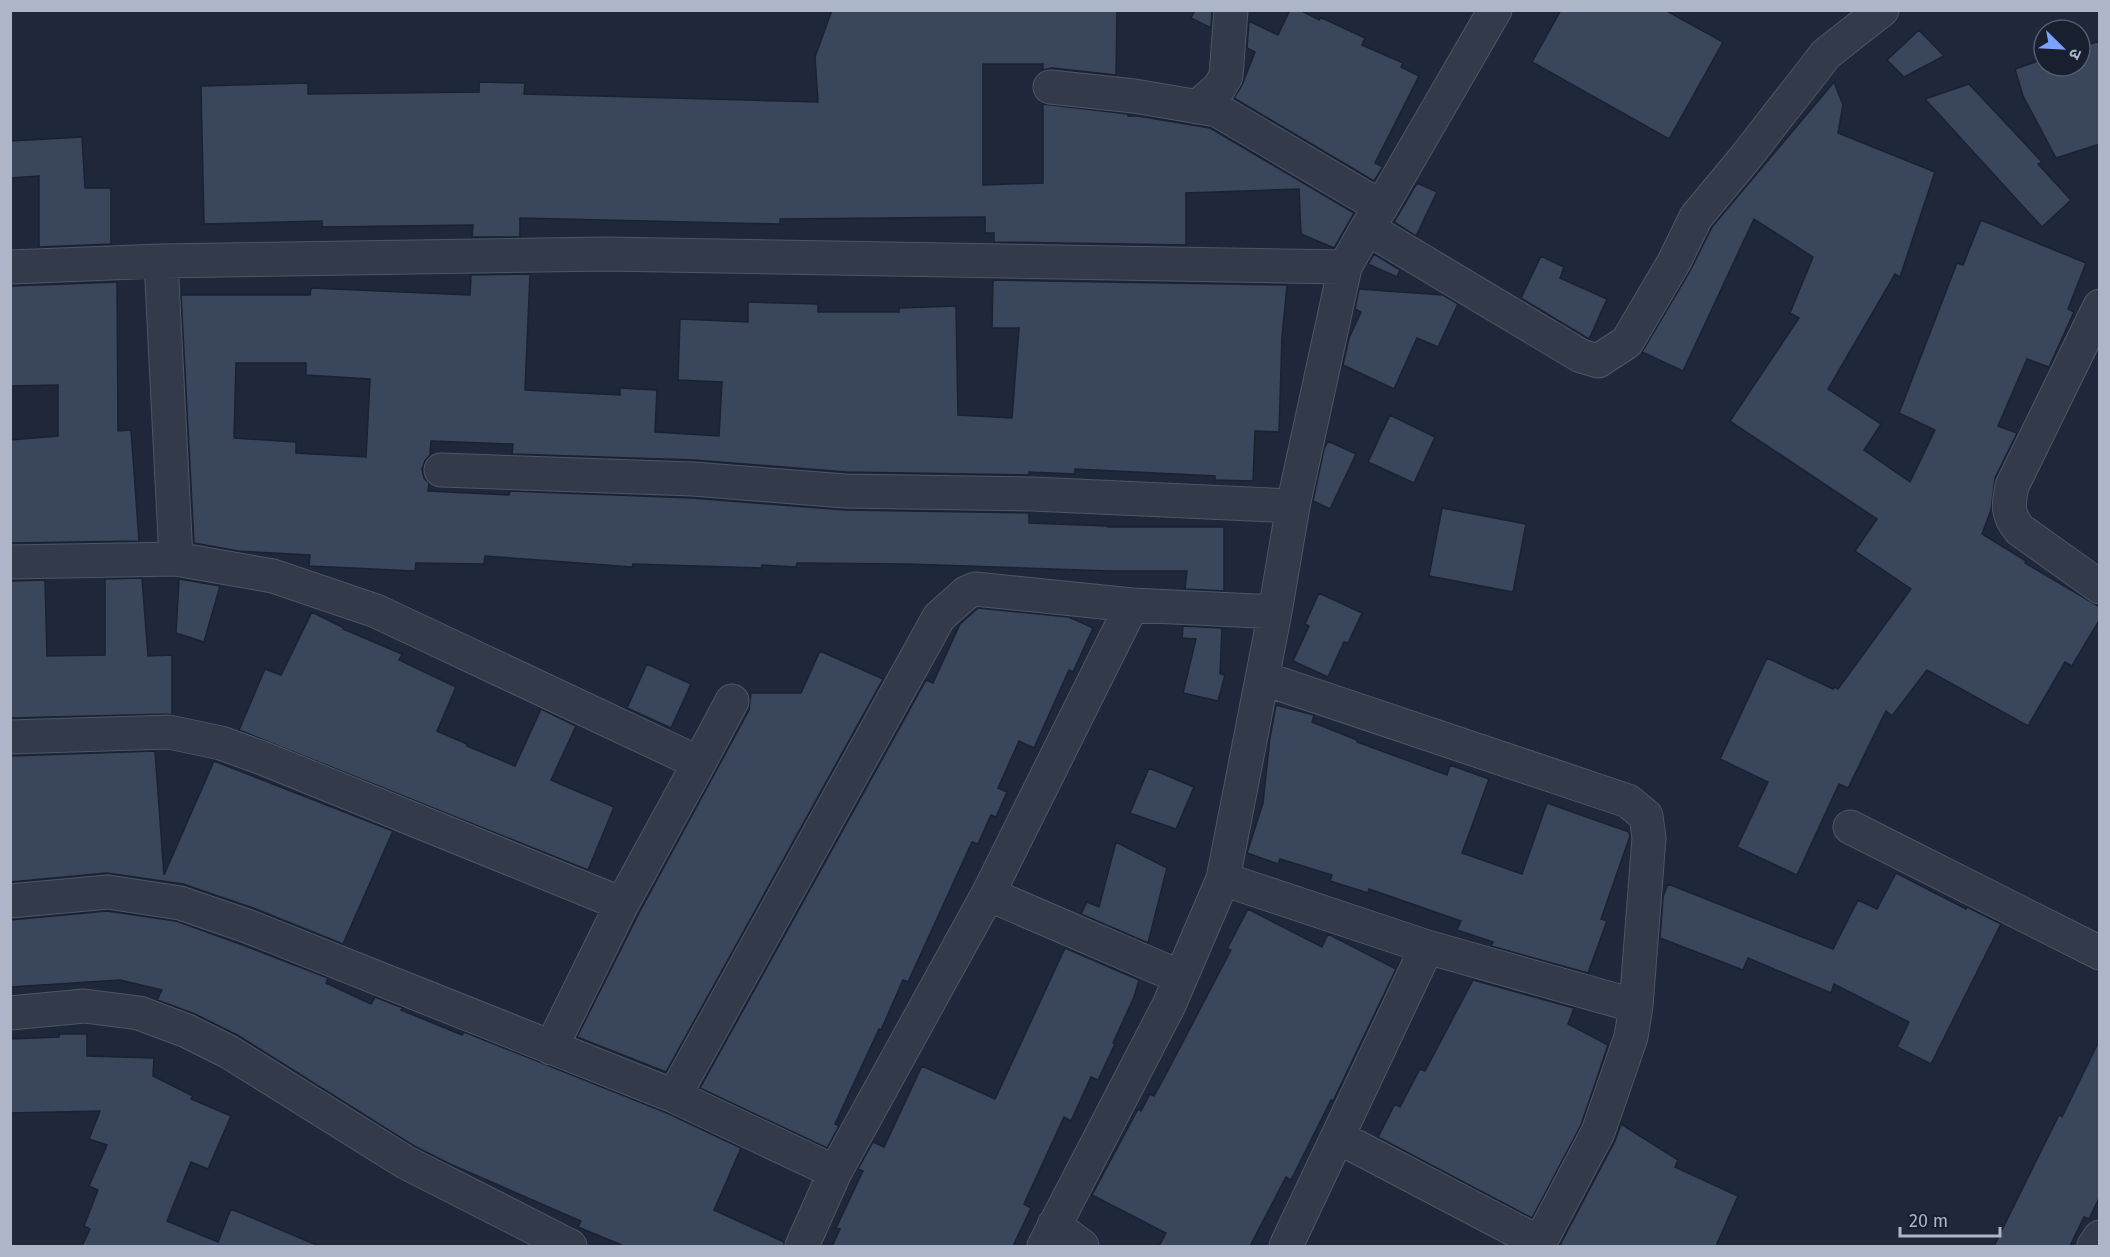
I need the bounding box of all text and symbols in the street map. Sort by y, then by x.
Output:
north arrow [2032,18,2092,78]
text: उ [2064,46,2086,63]
scale bar [1900,1200,2000,1238]
text: 20 m [1909,1210,1948,1232]

